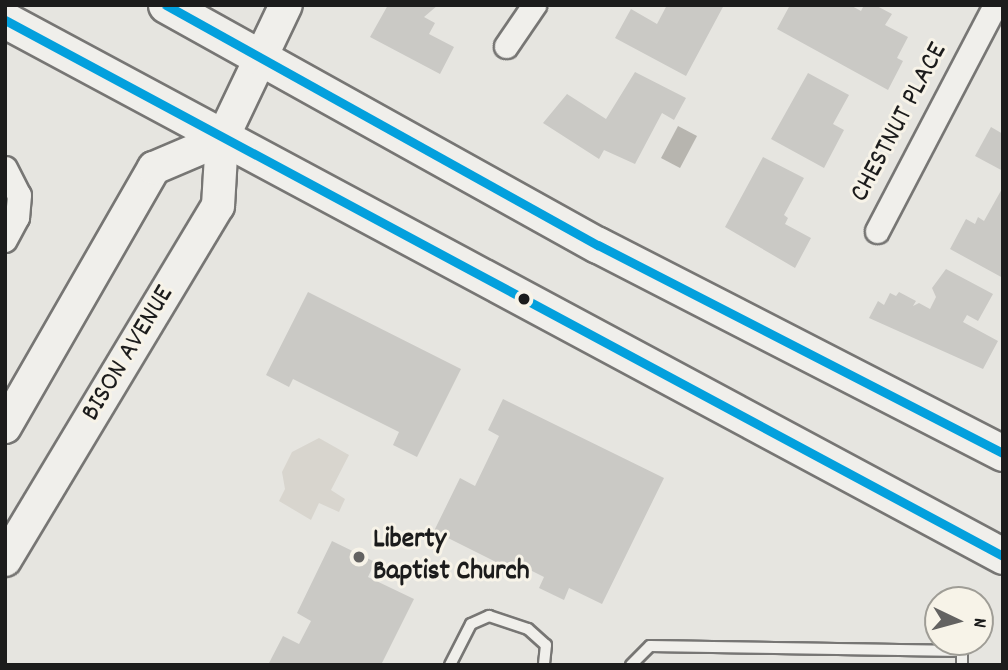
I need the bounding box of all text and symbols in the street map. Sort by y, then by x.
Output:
street label: CHESTNUT PLACE [844,38,956,208]
street label: BISON AVENUE [75,280,183,428]
unlabelled marker [517,292,531,306]
place label: Liberty Baptist Church [373,524,529,590]
marker: Liberty Baptist Church [351,549,367,565]
north arrow [924,586,994,656]
text: N [965,617,992,629]

